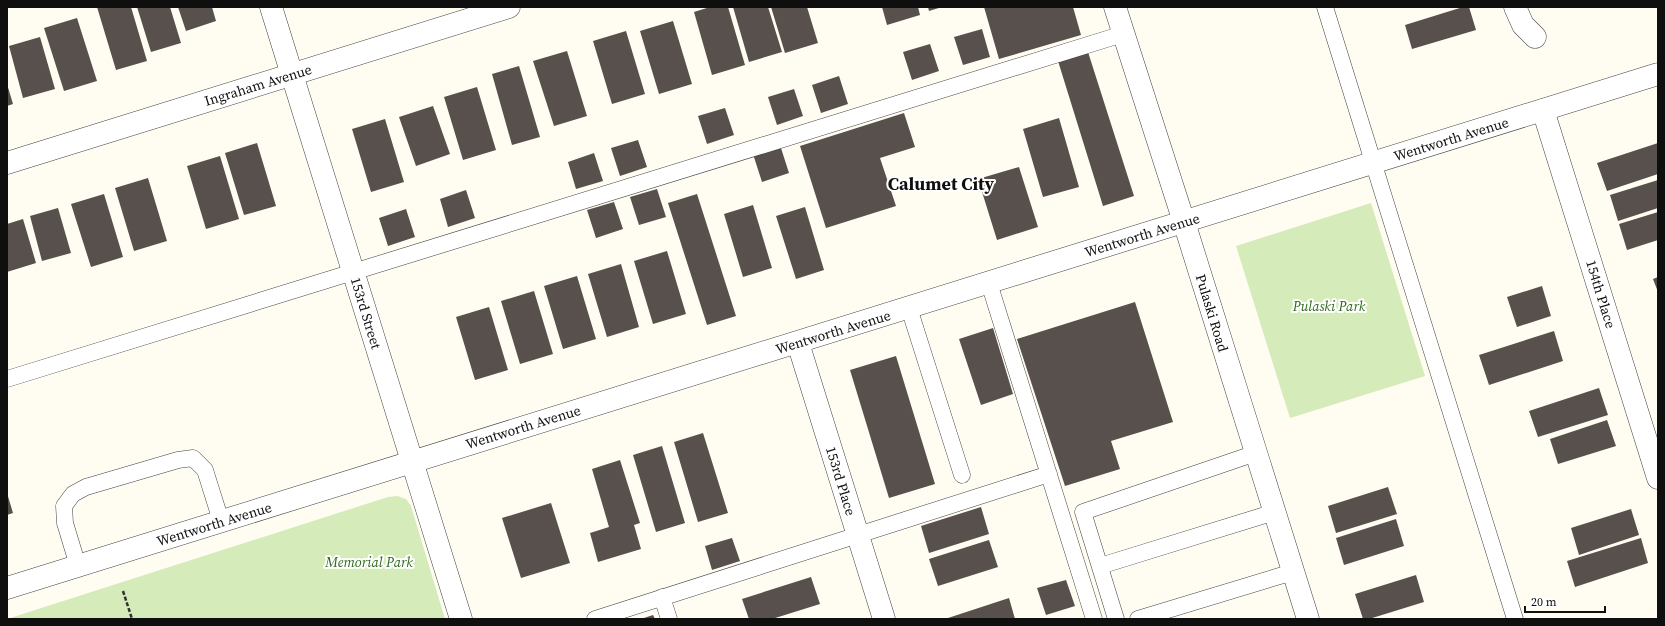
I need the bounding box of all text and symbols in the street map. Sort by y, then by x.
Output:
street label: Ingraham Avenue [202,59,314,111]
street label: Wentworth Avenue [1391,112,1511,166]
district label: Calumet City [888,171,995,196]
street label: Wentworth Avenue [1082,208,1202,262]
street label: 154th Place [1581,257,1621,331]
street label: Pulaski Road [1191,272,1233,354]
street label: 153rd Street [346,275,387,352]
park label: Pulaski Park [1292,296,1366,316]
street label: Wentworth Avenue [773,305,893,359]
street label: Wentworth Avenue [463,400,583,454]
street label: 153rd Place [821,444,861,518]
street label: Wentworth Avenue [154,497,274,551]
park label: Memorial Park [324,552,413,572]
scale bar [1525,588,1605,614]
text: 20 m [1531,594,1557,610]

